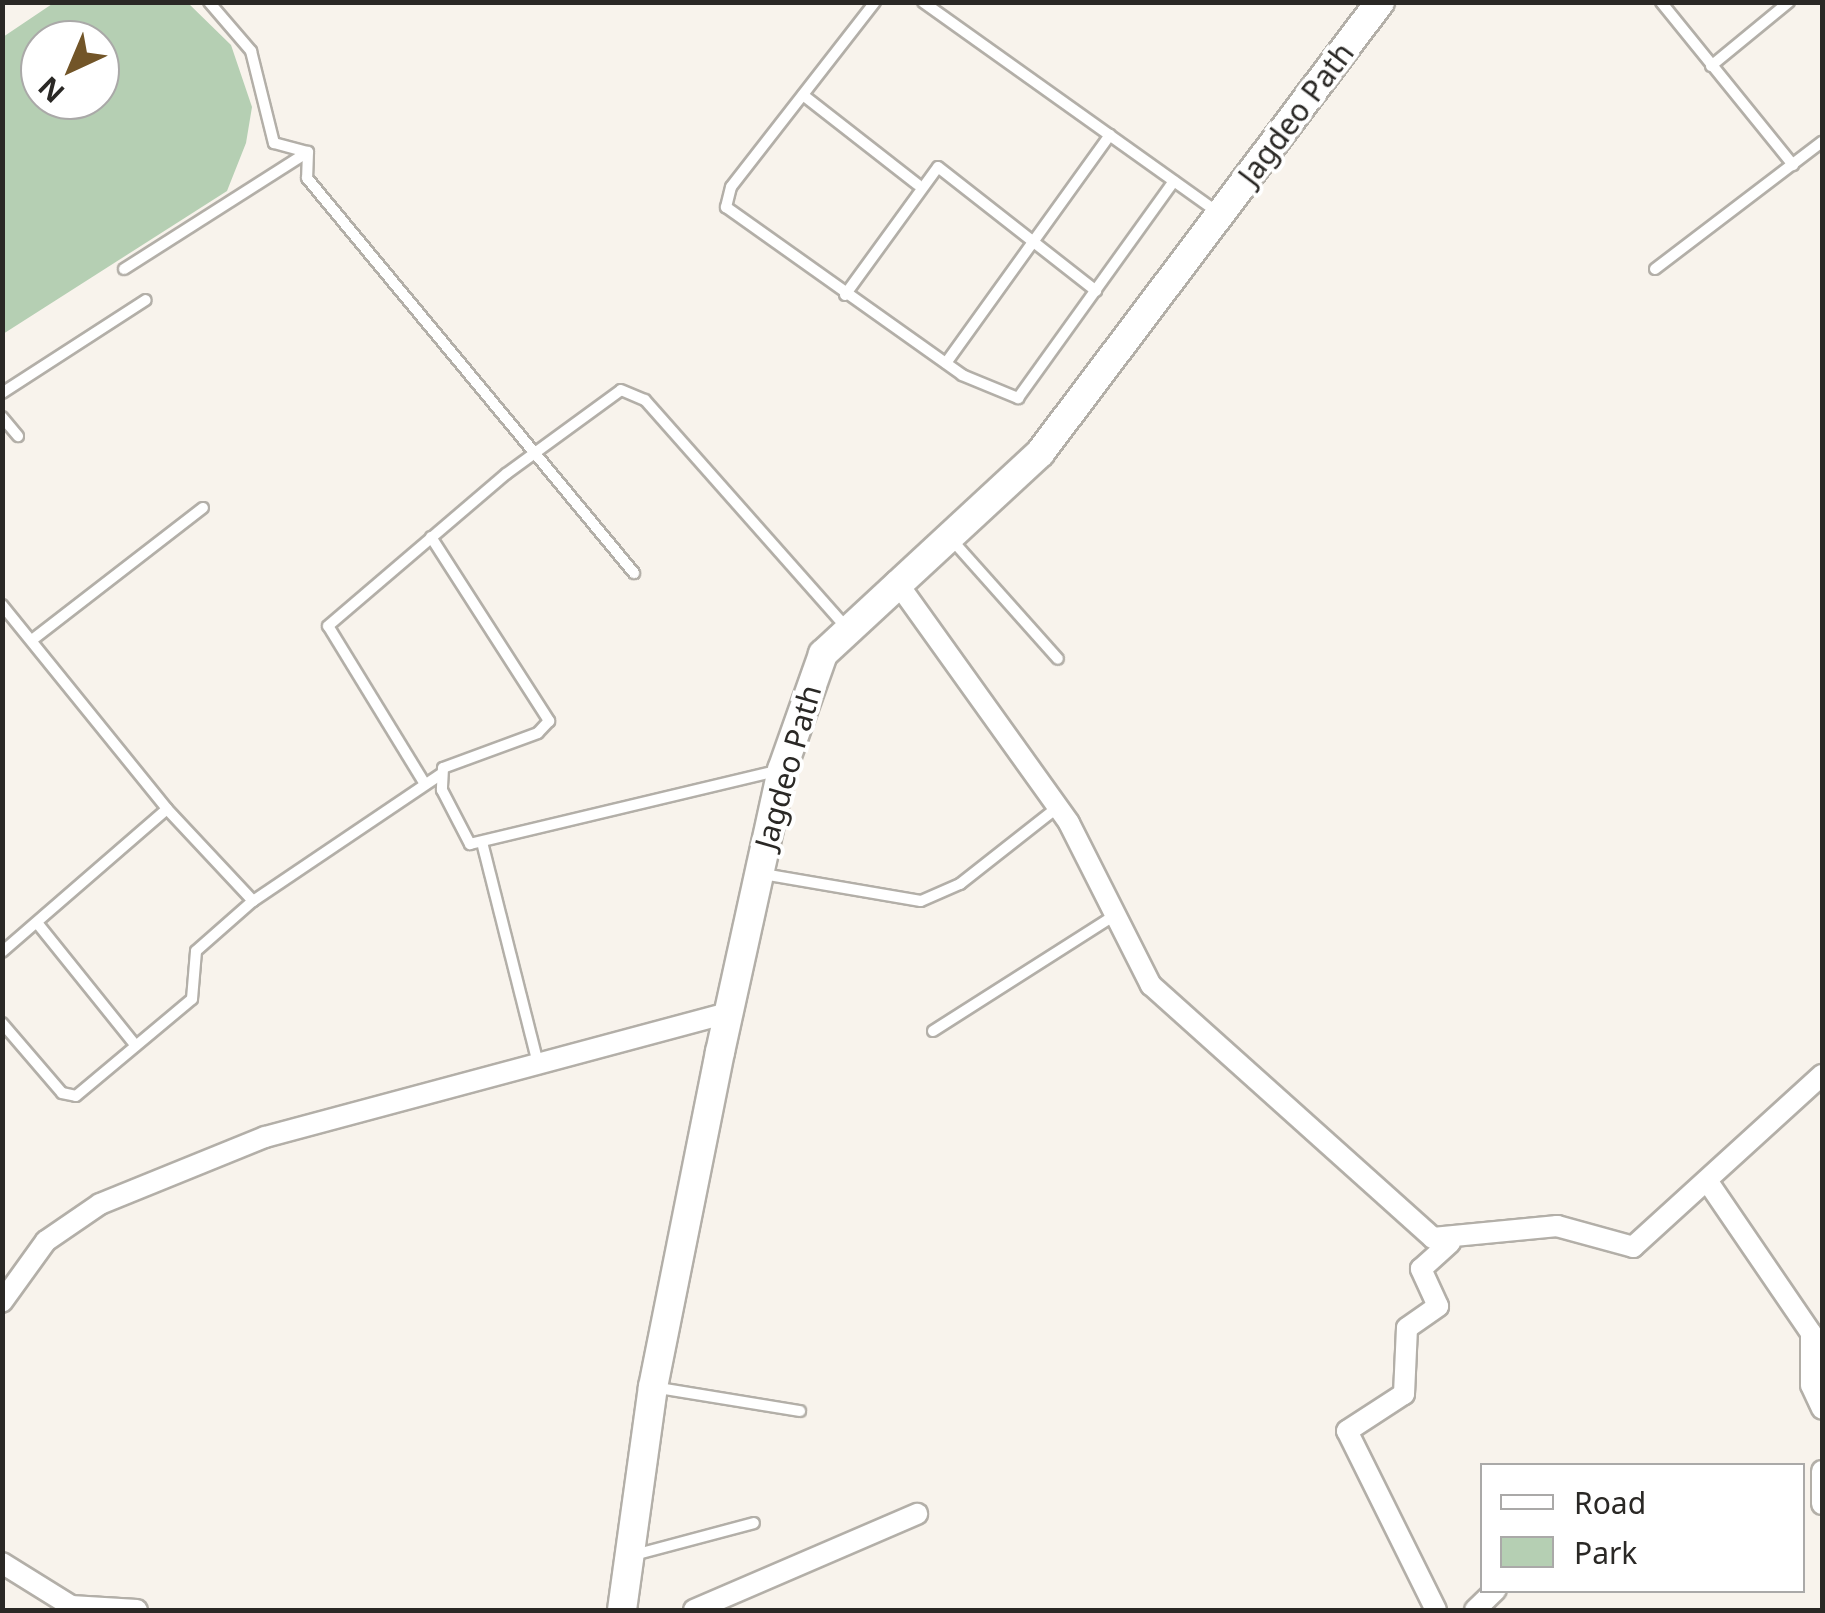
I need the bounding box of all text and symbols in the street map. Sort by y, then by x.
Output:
north arrow [20,20,120,120]
street label: Jagdeo Path [1231,36,1361,192]
text: N [29,69,72,112]
street label: Jagdeo Path [747,681,829,853]
legend [1480,1463,1805,1593]
text: Road [1574,1482,1646,1523]
text: Park [1574,1532,1637,1573]

